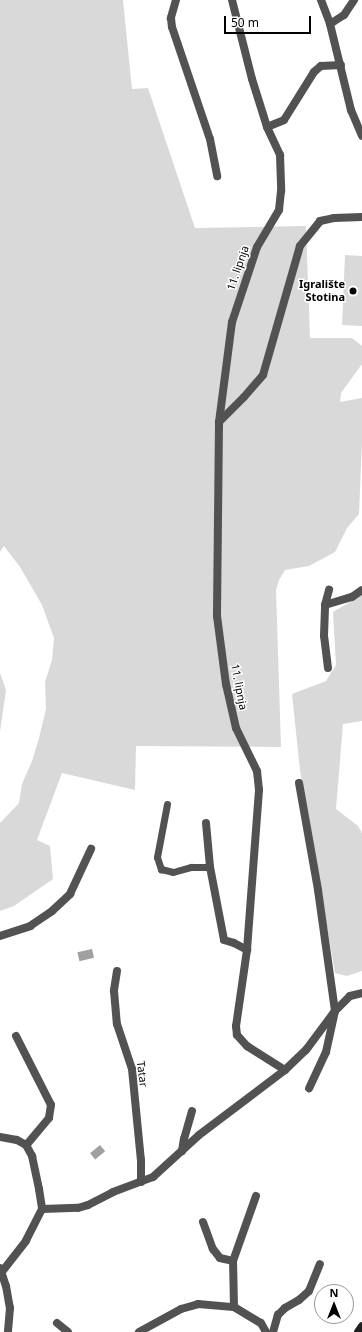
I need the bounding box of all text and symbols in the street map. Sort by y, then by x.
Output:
scale bar [226,8,313,34]
text: 50 m [231,14,259,31]
street label: 11. lipnja [224,244,252,292]
place label: Igralište Stotina [299,278,345,304]
marker: Igralište Stotina [348,286,358,296]
street label: 11. lipnja [228,663,250,711]
street label: Tatar [134,1060,150,1088]
north arrow [314,1284,354,1324]
text: N [330,1285,338,1300]

